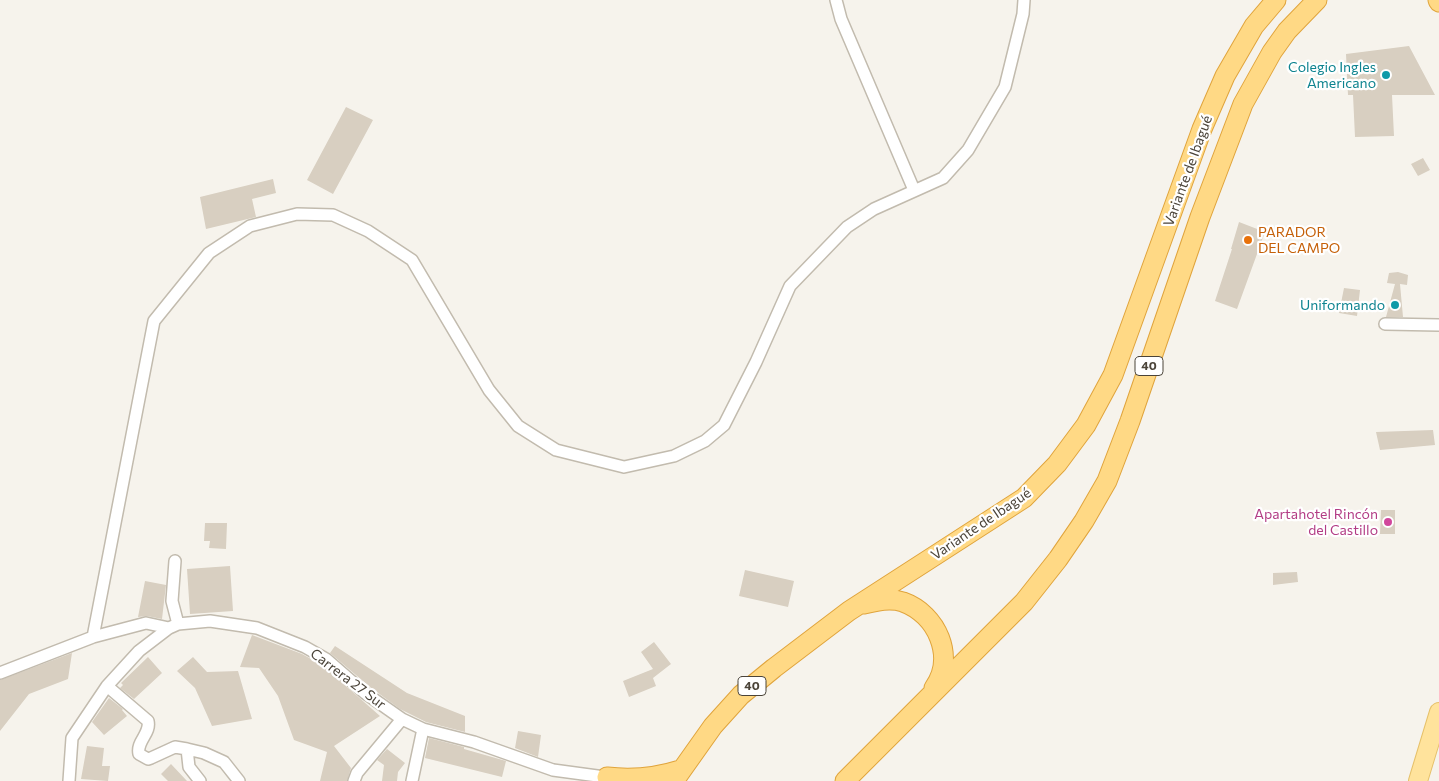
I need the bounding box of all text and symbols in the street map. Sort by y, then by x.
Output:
place label: Colegio Ingles Americano [1288,59,1376,92]
marker: Colegio Ingles Americano [1380,69,1392,81]
street label: Variante de Ibagué [1160,113,1216,229]
place label: PARADOR DEL CAMPO [1258,224,1340,256]
marker: PARADOR DEL CAMPO [1242,234,1254,246]
place label: Uniformando [1300,297,1385,313]
marker: Uniformando [1389,299,1401,311]
road number: 40 [1135,356,1163,376]
street label: Variante de Ibagué [928,484,1034,564]
place label: Apartahotel Rincón del Castillo [1254,506,1378,538]
marker: Apartahotel Rincón del Castillo [1382,516,1394,528]
street label: Carrera 27 Sur [307,645,389,713]
road number: 40 [738,676,766,696]

